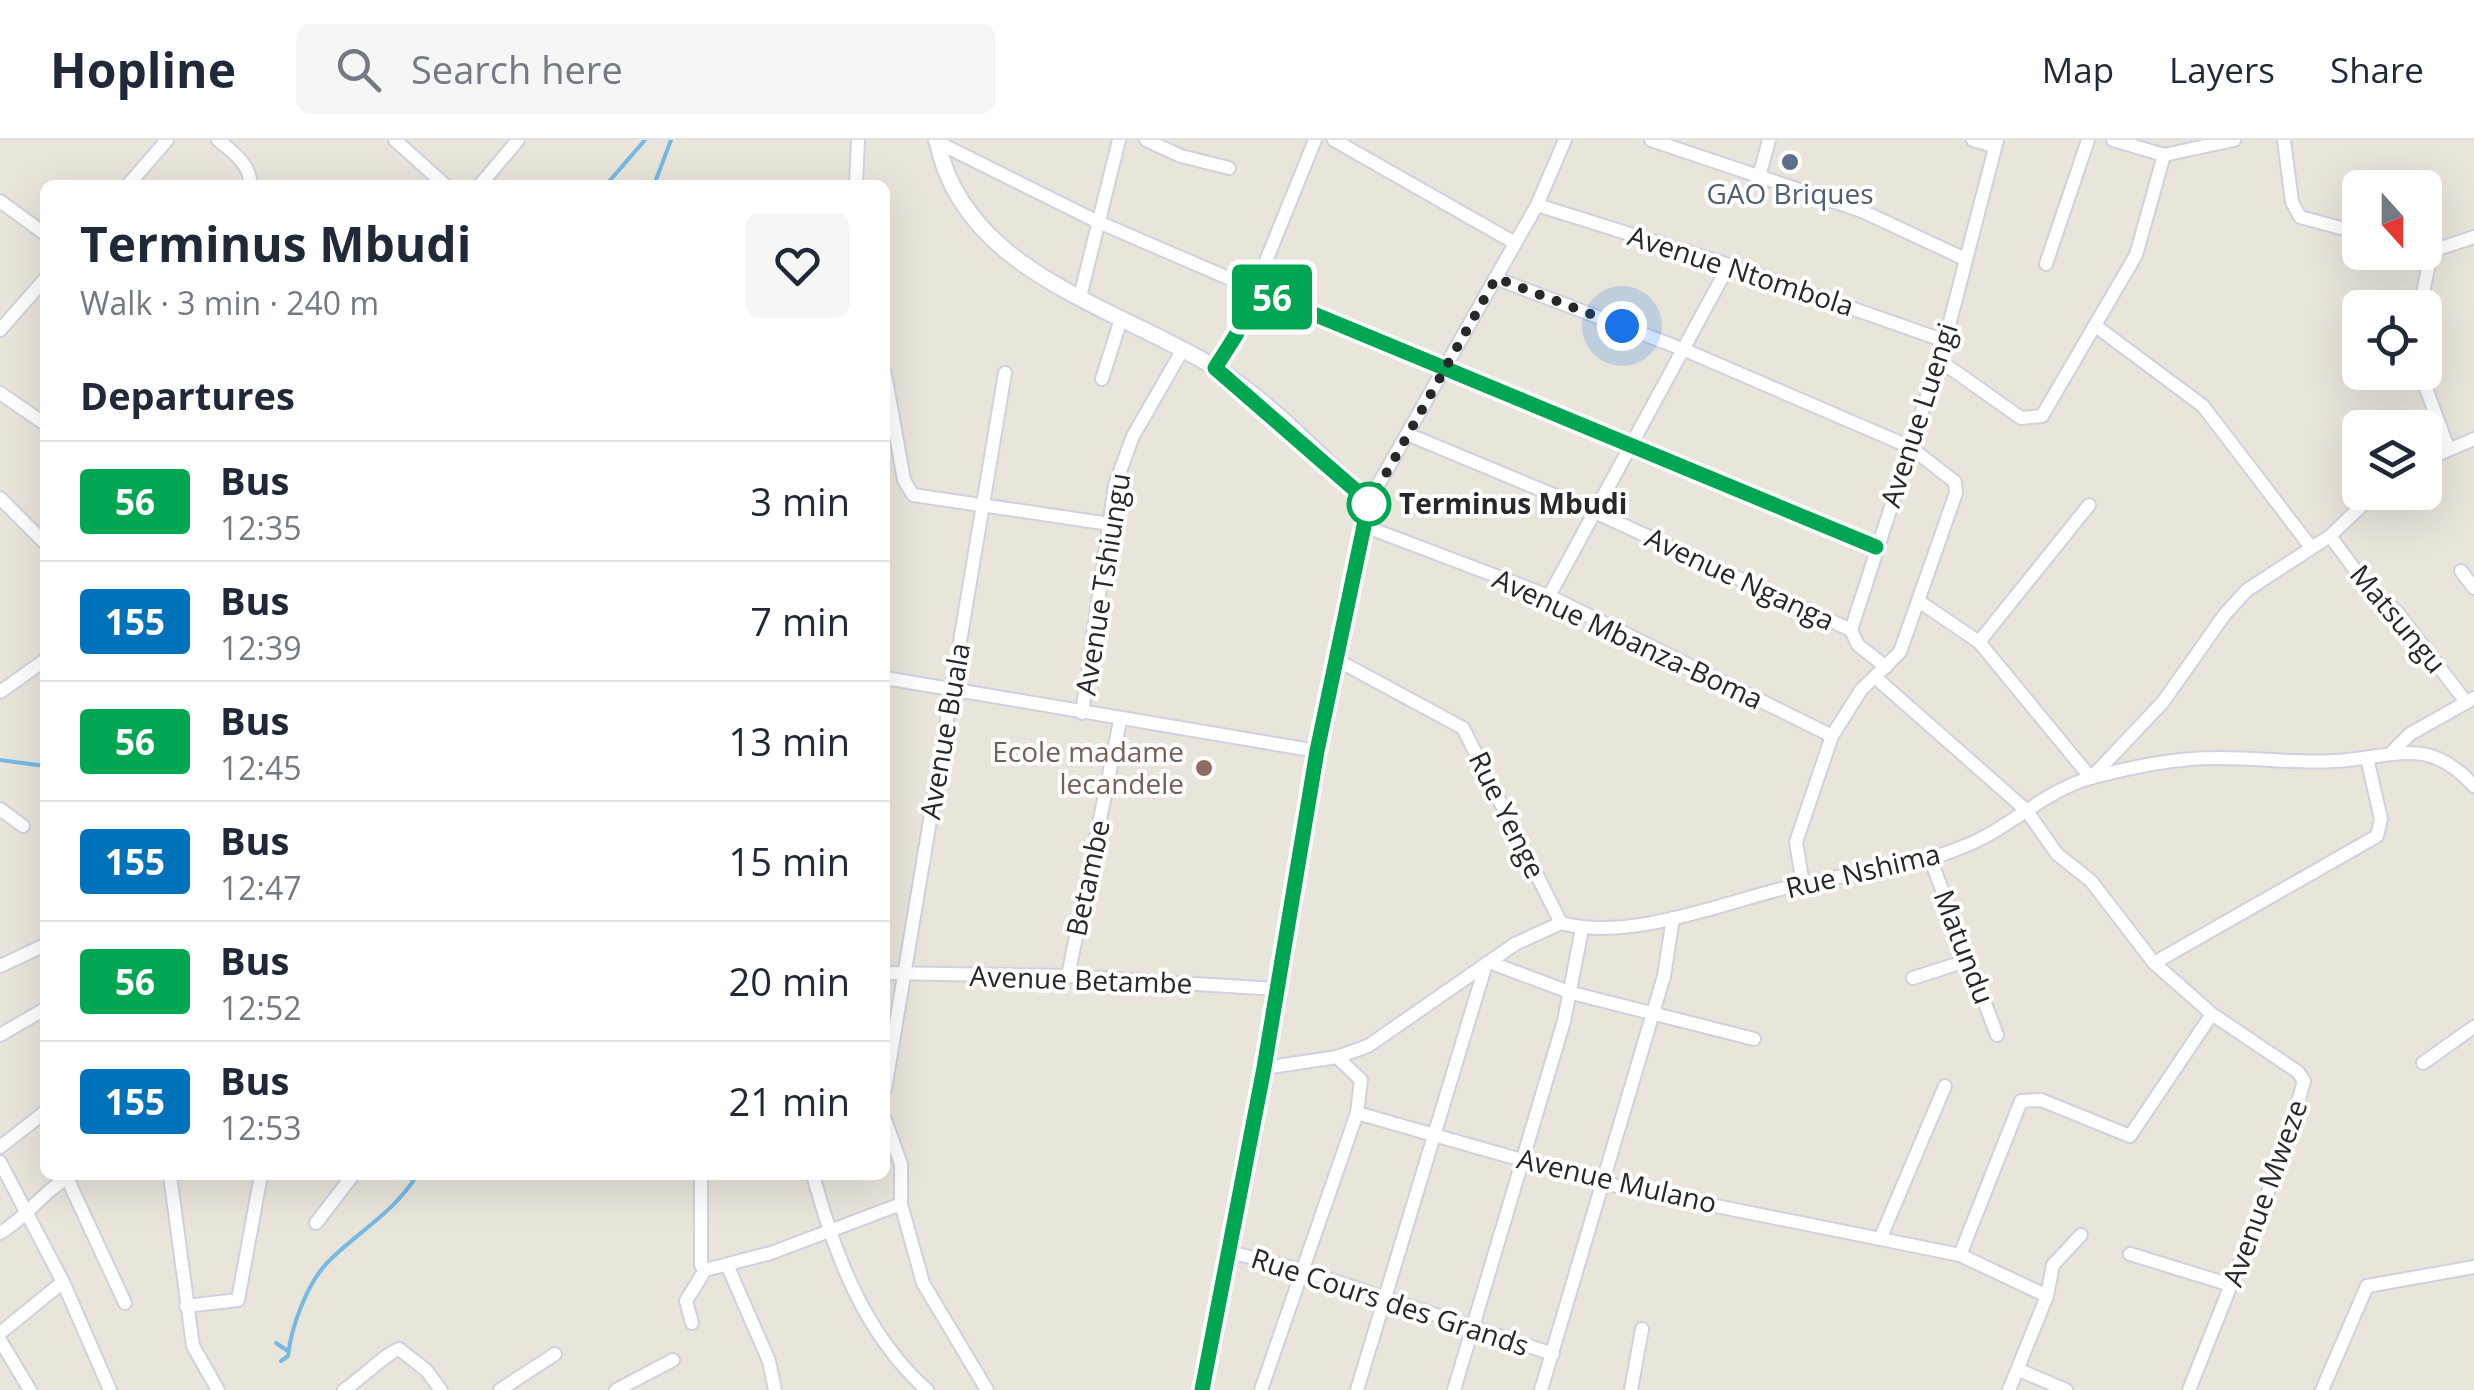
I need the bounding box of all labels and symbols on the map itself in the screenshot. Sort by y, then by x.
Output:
marker: GAO Briques [1779,151,1801,173]
north arrow [2342,170,2442,270]
place label: GAO Briques [1706,174,1874,212]
street label: Avenue Ntombola [1624,216,1859,324]
line badge: 56 [1227,264,1317,330]
your location [1597,301,1647,351]
street label: Avenue Luengi [1870,318,1966,512]
street label: Avenue Tshiungu [1066,470,1138,698]
marker: Terminus Mbudi [1348,483,1390,525]
place label: Terminus Mbudi [1399,484,1627,522]
street label: Avenue Nganga [1640,518,1841,639]
street label: Matsungu [2342,556,2455,681]
street label: Avenue Mbanza-Boma [1487,559,1770,717]
street label: Avenue Buala [910,640,978,822]
place label: Ecole madame lecandele [992,732,1184,802]
street label: Rue Yenge [1461,745,1555,884]
marker: Ecole madame lecandele [1193,757,1215,779]
street label: Betambe [1056,816,1118,940]
street label: Rue Nshima [1782,834,1944,906]
street label: Matundu [1926,884,2004,1009]
street label: Avenue Betambe [969,956,1193,1002]
street label: Avenue Mweze [2213,1094,2315,1291]
street label: Avenue Mulano [1514,1139,1721,1221]
street label: Rue Cours des Grands [1247,1238,1534,1364]

